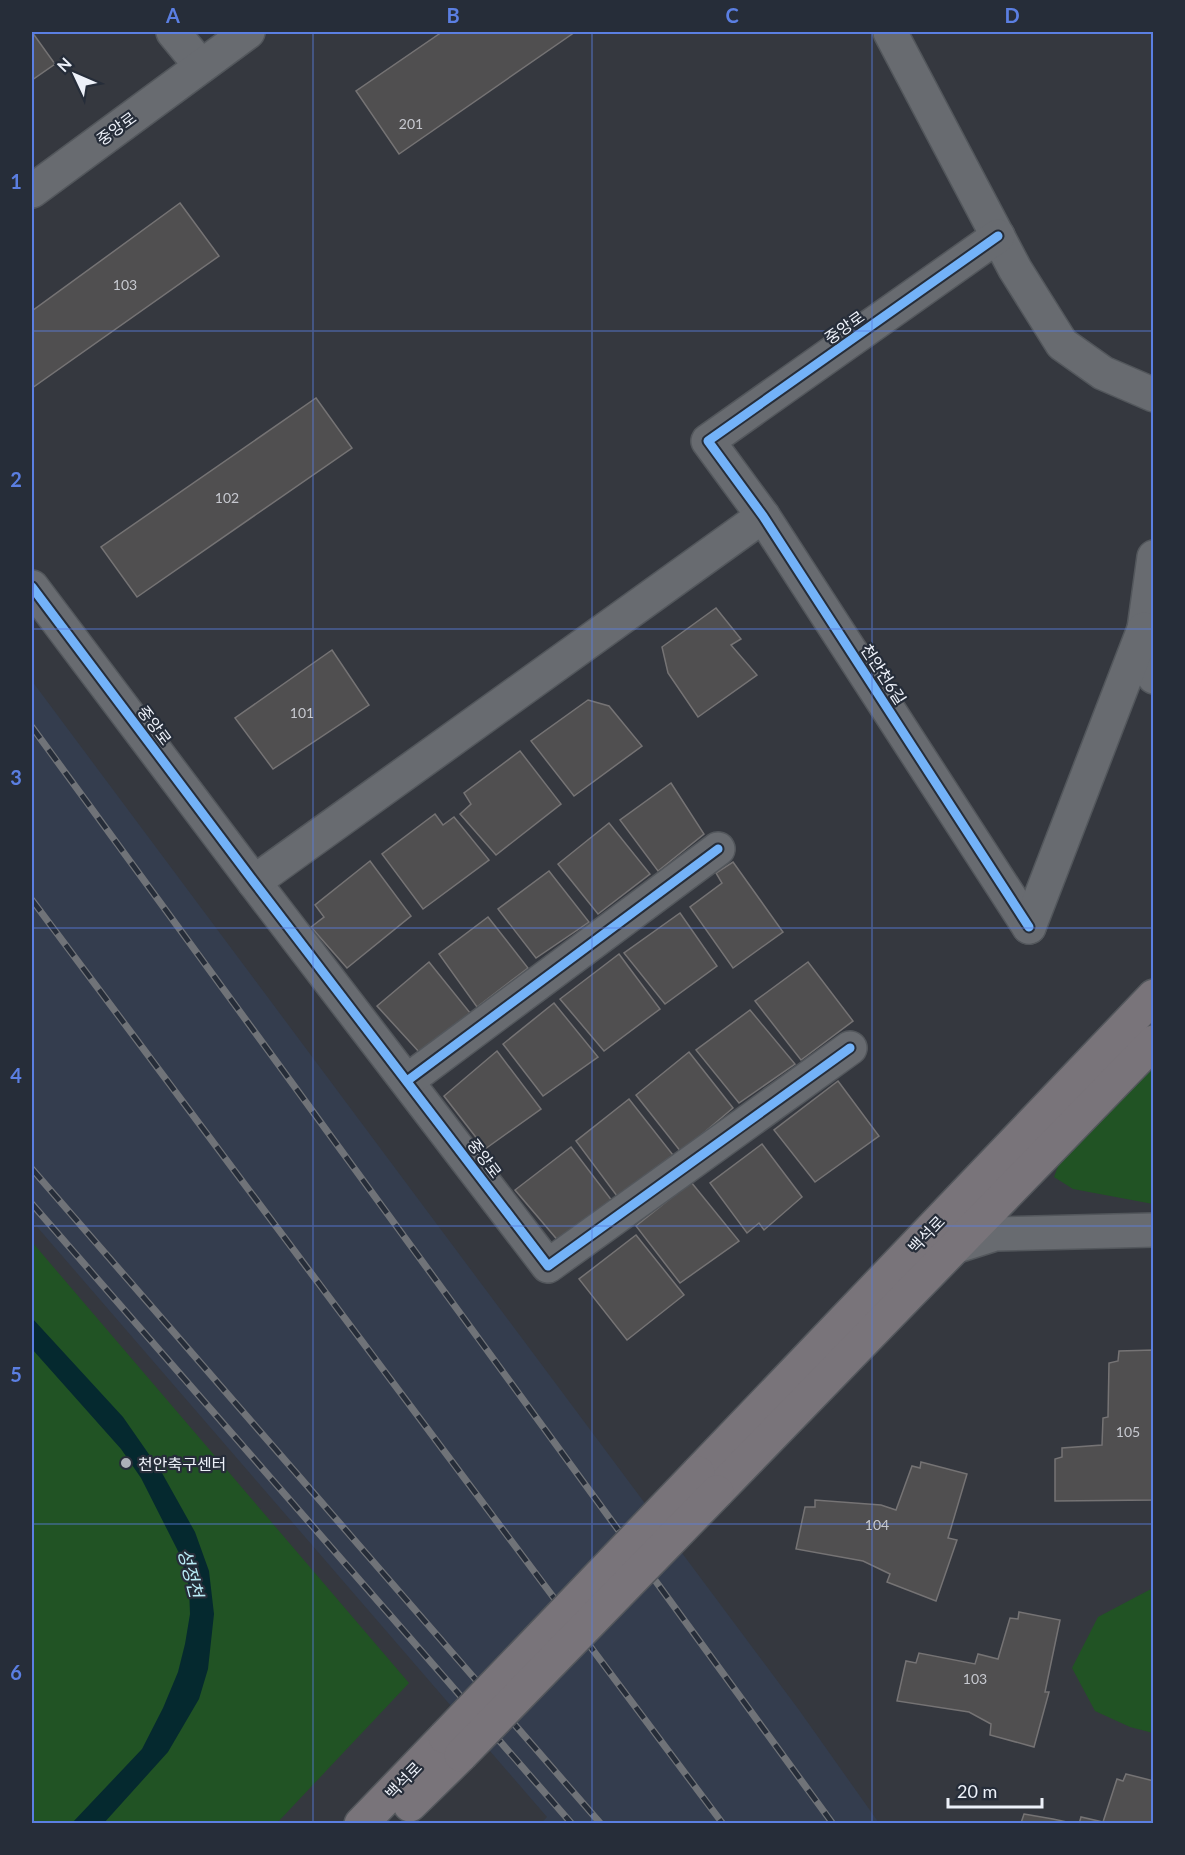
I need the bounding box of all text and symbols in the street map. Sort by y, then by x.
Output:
text: A [165,3,180,27]
text: B [446,3,460,27]
text: C [725,3,739,27]
text: D [1004,3,1020,27]
north arrow [45,45,105,105]
text: N [53,53,75,75]
street label: 중앙로 [93,107,140,149]
house number: 201 [399,115,423,132]
text: 1 [10,169,22,193]
house number: 103 [113,276,137,293]
street label: 중앙로 [820,306,868,347]
text: 2 [10,467,22,491]
house number: 102 [215,489,239,506]
street label: 천안천6길 [857,640,911,708]
street label: 중앙로 [134,702,176,749]
house number: 101 [290,704,314,721]
text: 3 [10,765,22,789]
text: 4 [10,1063,22,1087]
street label: 중앙로 [464,1135,506,1182]
street label: 백석로 [904,1211,948,1256]
text: 5 [10,1362,22,1386]
house number: 105 [1116,1423,1140,1440]
place label: 천안축구센터 [138,1454,226,1473]
marker: 천안축구센터 [119,1456,133,1470]
house number: 104 [865,1516,889,1533]
water label: 성정천 [174,1546,209,1602]
text: 6 [10,1660,22,1684]
house number: 103 [963,1670,987,1687]
street label: 백석로 [381,1757,425,1802]
scale bar [948,1771,1042,1809]
text: 20 m [957,1780,997,1802]

